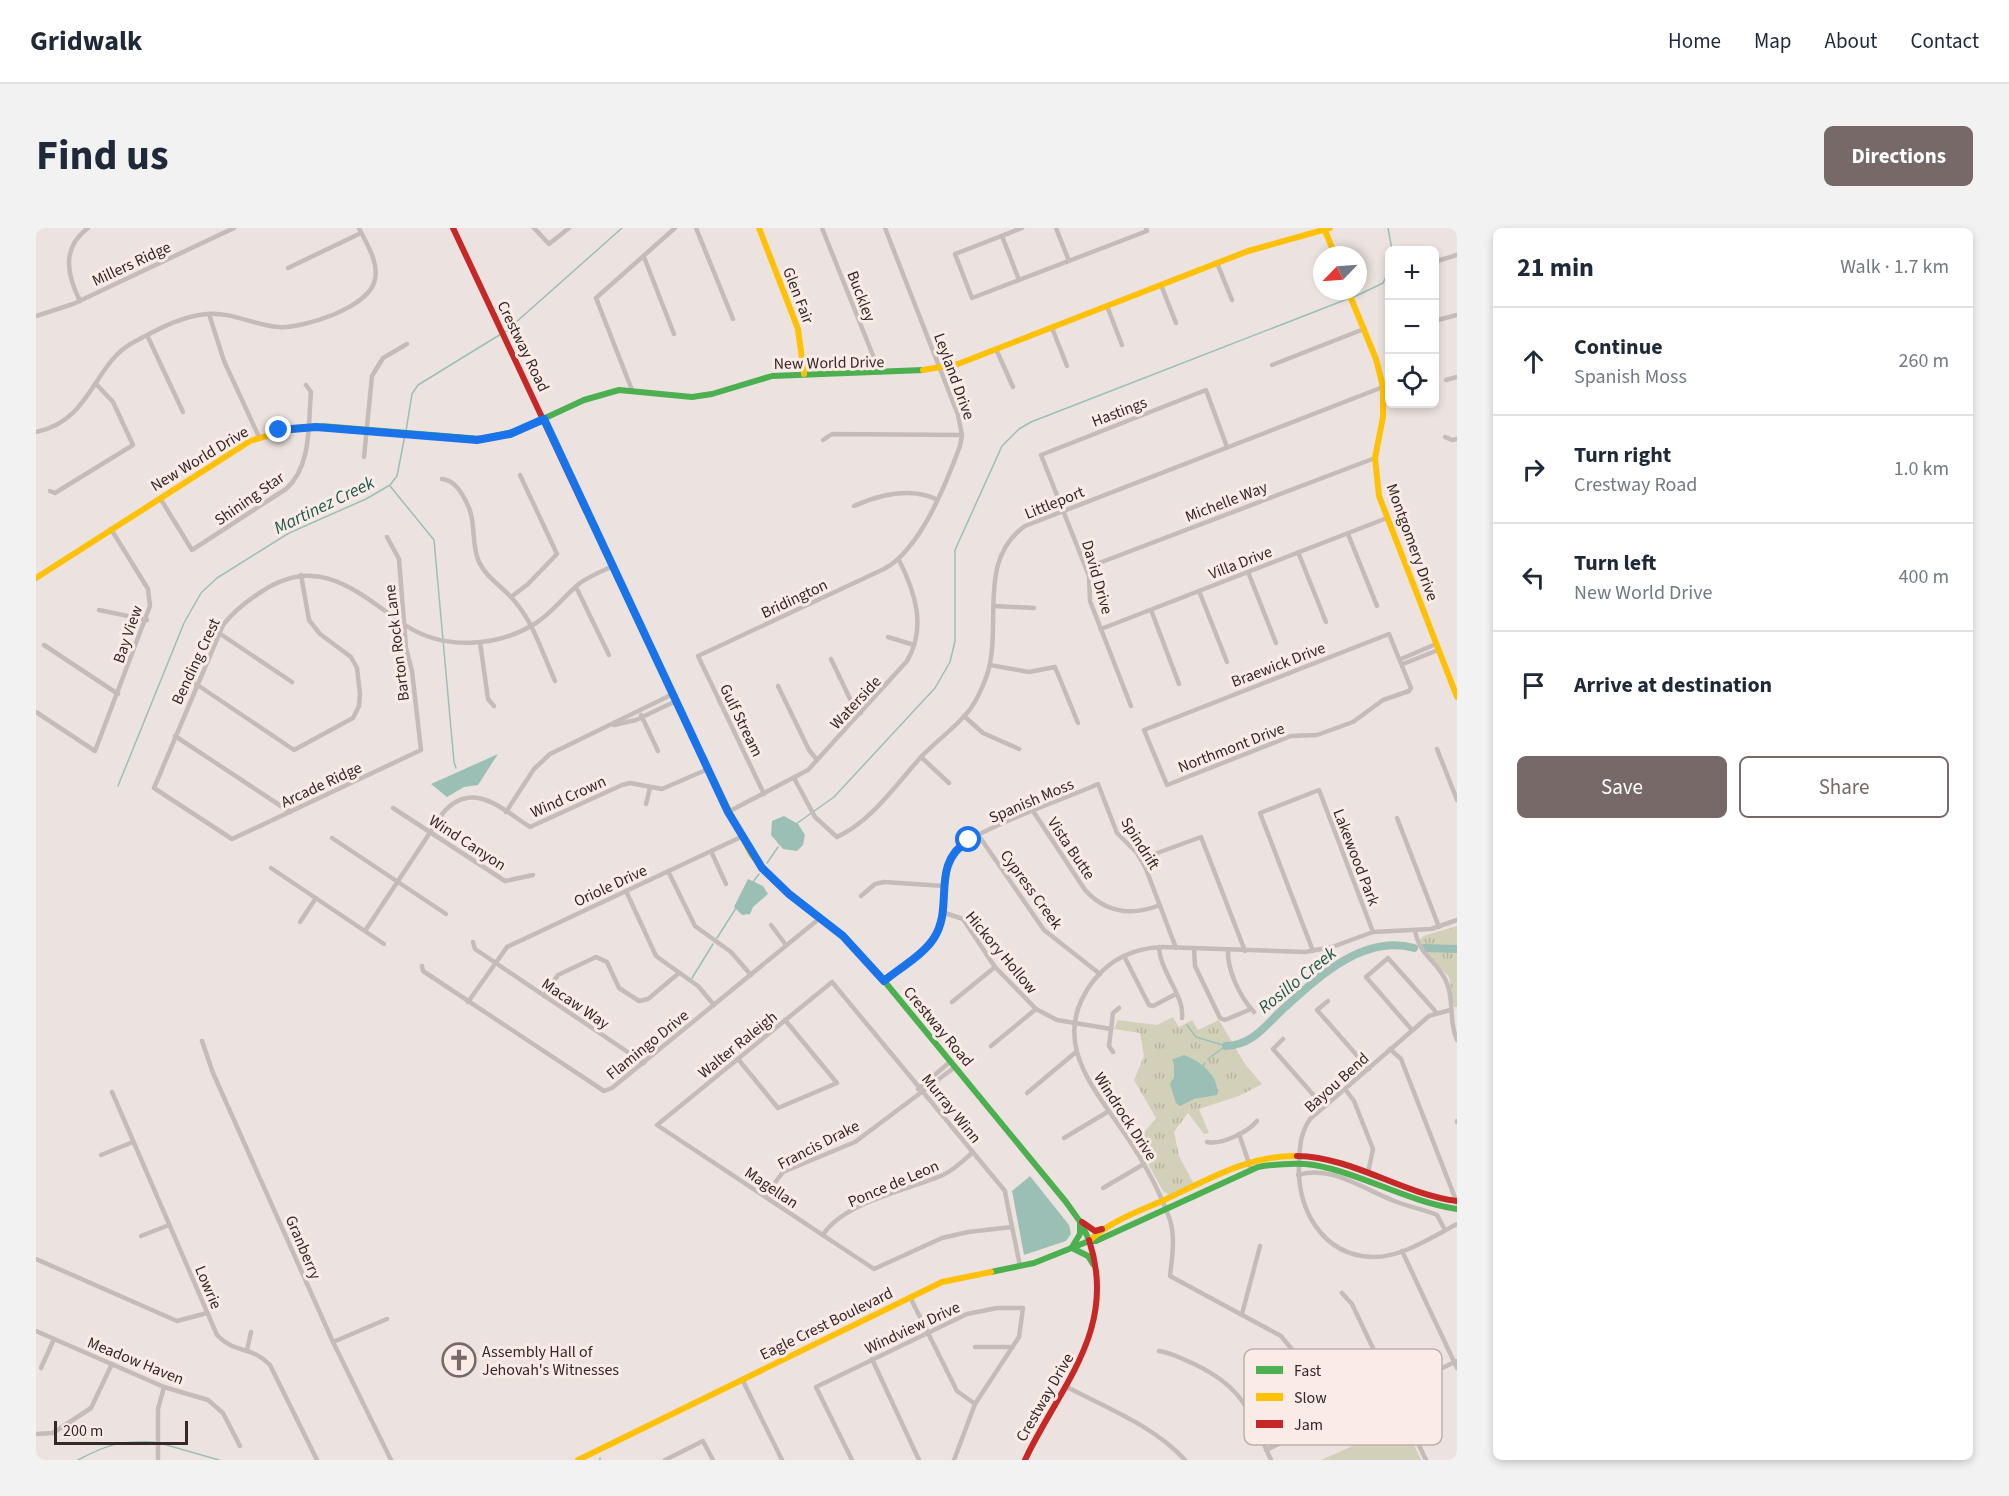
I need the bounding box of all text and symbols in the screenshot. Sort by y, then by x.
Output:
text: Gridwalk [30,21,142,61]
text: Home [1668,26,1721,56]
text: Map [1754,26,1792,56]
text: About [1825,26,1877,56]
text: Contact [1910,26,1979,56]
text: Find us [36,126,169,186]
button: Directions [1824,126,1973,186]
street label: Millers Ridge [88,236,175,292]
north arrow [1313,246,1367,300]
map controls [1385,246,1439,408]
button: + [1385,246,1439,300]
text: 21 min [1517,249,1594,286]
text: Walk · 1.7 km [1840,253,1949,281]
street label: Glen Fair [777,264,819,327]
street label: Buckley [841,268,881,325]
street label: Crestway Road [492,297,555,396]
button: − [1385,300,1439,354]
street label: Leyland Drive [928,330,980,423]
text: Continue [1574,331,1663,363]
icon: ahead [1517,345,1550,378]
text: 260 m [1899,347,1949,375]
street label: New World Drive [773,351,885,375]
button: locate [1385,354,1439,408]
text: Spanish Moss [1574,363,1687,391]
street label: Hastings [1088,391,1151,433]
route end [265,416,291,442]
street label: New World Drive [146,421,253,497]
text: Turn right [1574,439,1671,471]
icon: right [1517,453,1550,486]
text: 1.0 km [1894,455,1949,483]
street label: Shining Star [210,466,289,531]
water label: Martinez Creek [270,470,379,541]
text: Crestway Road [1574,471,1697,499]
street label: Michelle Way [1182,476,1271,528]
street label: Littleport [1021,481,1088,525]
street label: Montgomery Drive [1381,481,1444,604]
street label: David Drive [1076,538,1118,617]
street label: Villa Drive [1205,541,1275,585]
text: Turn left [1574,547,1656,579]
icon: left [1517,561,1550,594]
text: 400 m [1899,563,1949,591]
street label: Bridington [758,574,831,624]
text: New World Drive [1574,579,1712,607]
street label: Barton Rock Lane [379,583,415,702]
street label: Bay View [108,602,148,666]
street label: Bending Crest [166,614,226,708]
street label: Braewick Drive [1228,637,1329,693]
icon: arrive [1517,669,1550,702]
text: Arrive at destination [1574,669,1772,701]
street label: Waterside [825,671,886,734]
street label: Gulf Stream [714,680,768,761]
street label: Northmont Drive [1175,717,1288,778]
button: Save [1517,756,1727,818]
button: Share [1739,756,1949,818]
street label: Arcade Ridge [277,757,366,813]
street label: Wind Crown [527,770,610,823]
street label: Spanish Moss [986,773,1077,829]
street label: Lakewood Park [1327,806,1385,909]
street label: Wind Canyon [425,810,510,876]
street label: Vista Butte [1042,813,1100,884]
street label: Spindrift [1115,813,1165,874]
route start [955,826,981,852]
street label: Cypress Creek [995,845,1068,934]
street label: Oriole Drive [570,859,651,913]
street label: Hickory Hollow [960,907,1043,999]
water label: Rosillo Creek [1253,941,1342,1020]
street label: Macaw Way [537,973,614,1035]
street label: Crestway Road [898,982,978,1072]
street label: Flamingo Drive [602,1005,694,1085]
street label: Walter Raleigh [693,1006,782,1084]
street label: Bayou Bend [1299,1048,1374,1118]
street label: Windrock Drive [1088,1068,1162,1165]
street label: Murray Winn [916,1069,986,1148]
street label: Francis Drake [774,1115,863,1175]
street label: Ponce de Leon [844,1155,942,1213]
street label: Magellan [740,1162,803,1214]
street label: Granberry [280,1212,327,1283]
street label: Lowrie [189,1262,227,1313]
street label: Eagle Crest Boulevard [756,1282,897,1366]
street label: Windview Drive [861,1296,964,1360]
street label: Meadow Haven [84,1332,187,1390]
place label: Assembly Hall of Jehovah's Witnesses [482,1341,619,1381]
church icon: Assembly Hall of Jehovah's Witnesses [441,1342,477,1378]
street label: Crestway Drive [1011,1349,1079,1446]
legend [1244,1349,1442,1445]
text: Fast [1294,1360,1322,1382]
text: Slow [1294,1387,1327,1409]
text: Jam [1294,1414,1323,1436]
scale bar [54,1418,188,1446]
text: 200 m [63,1420,103,1442]

